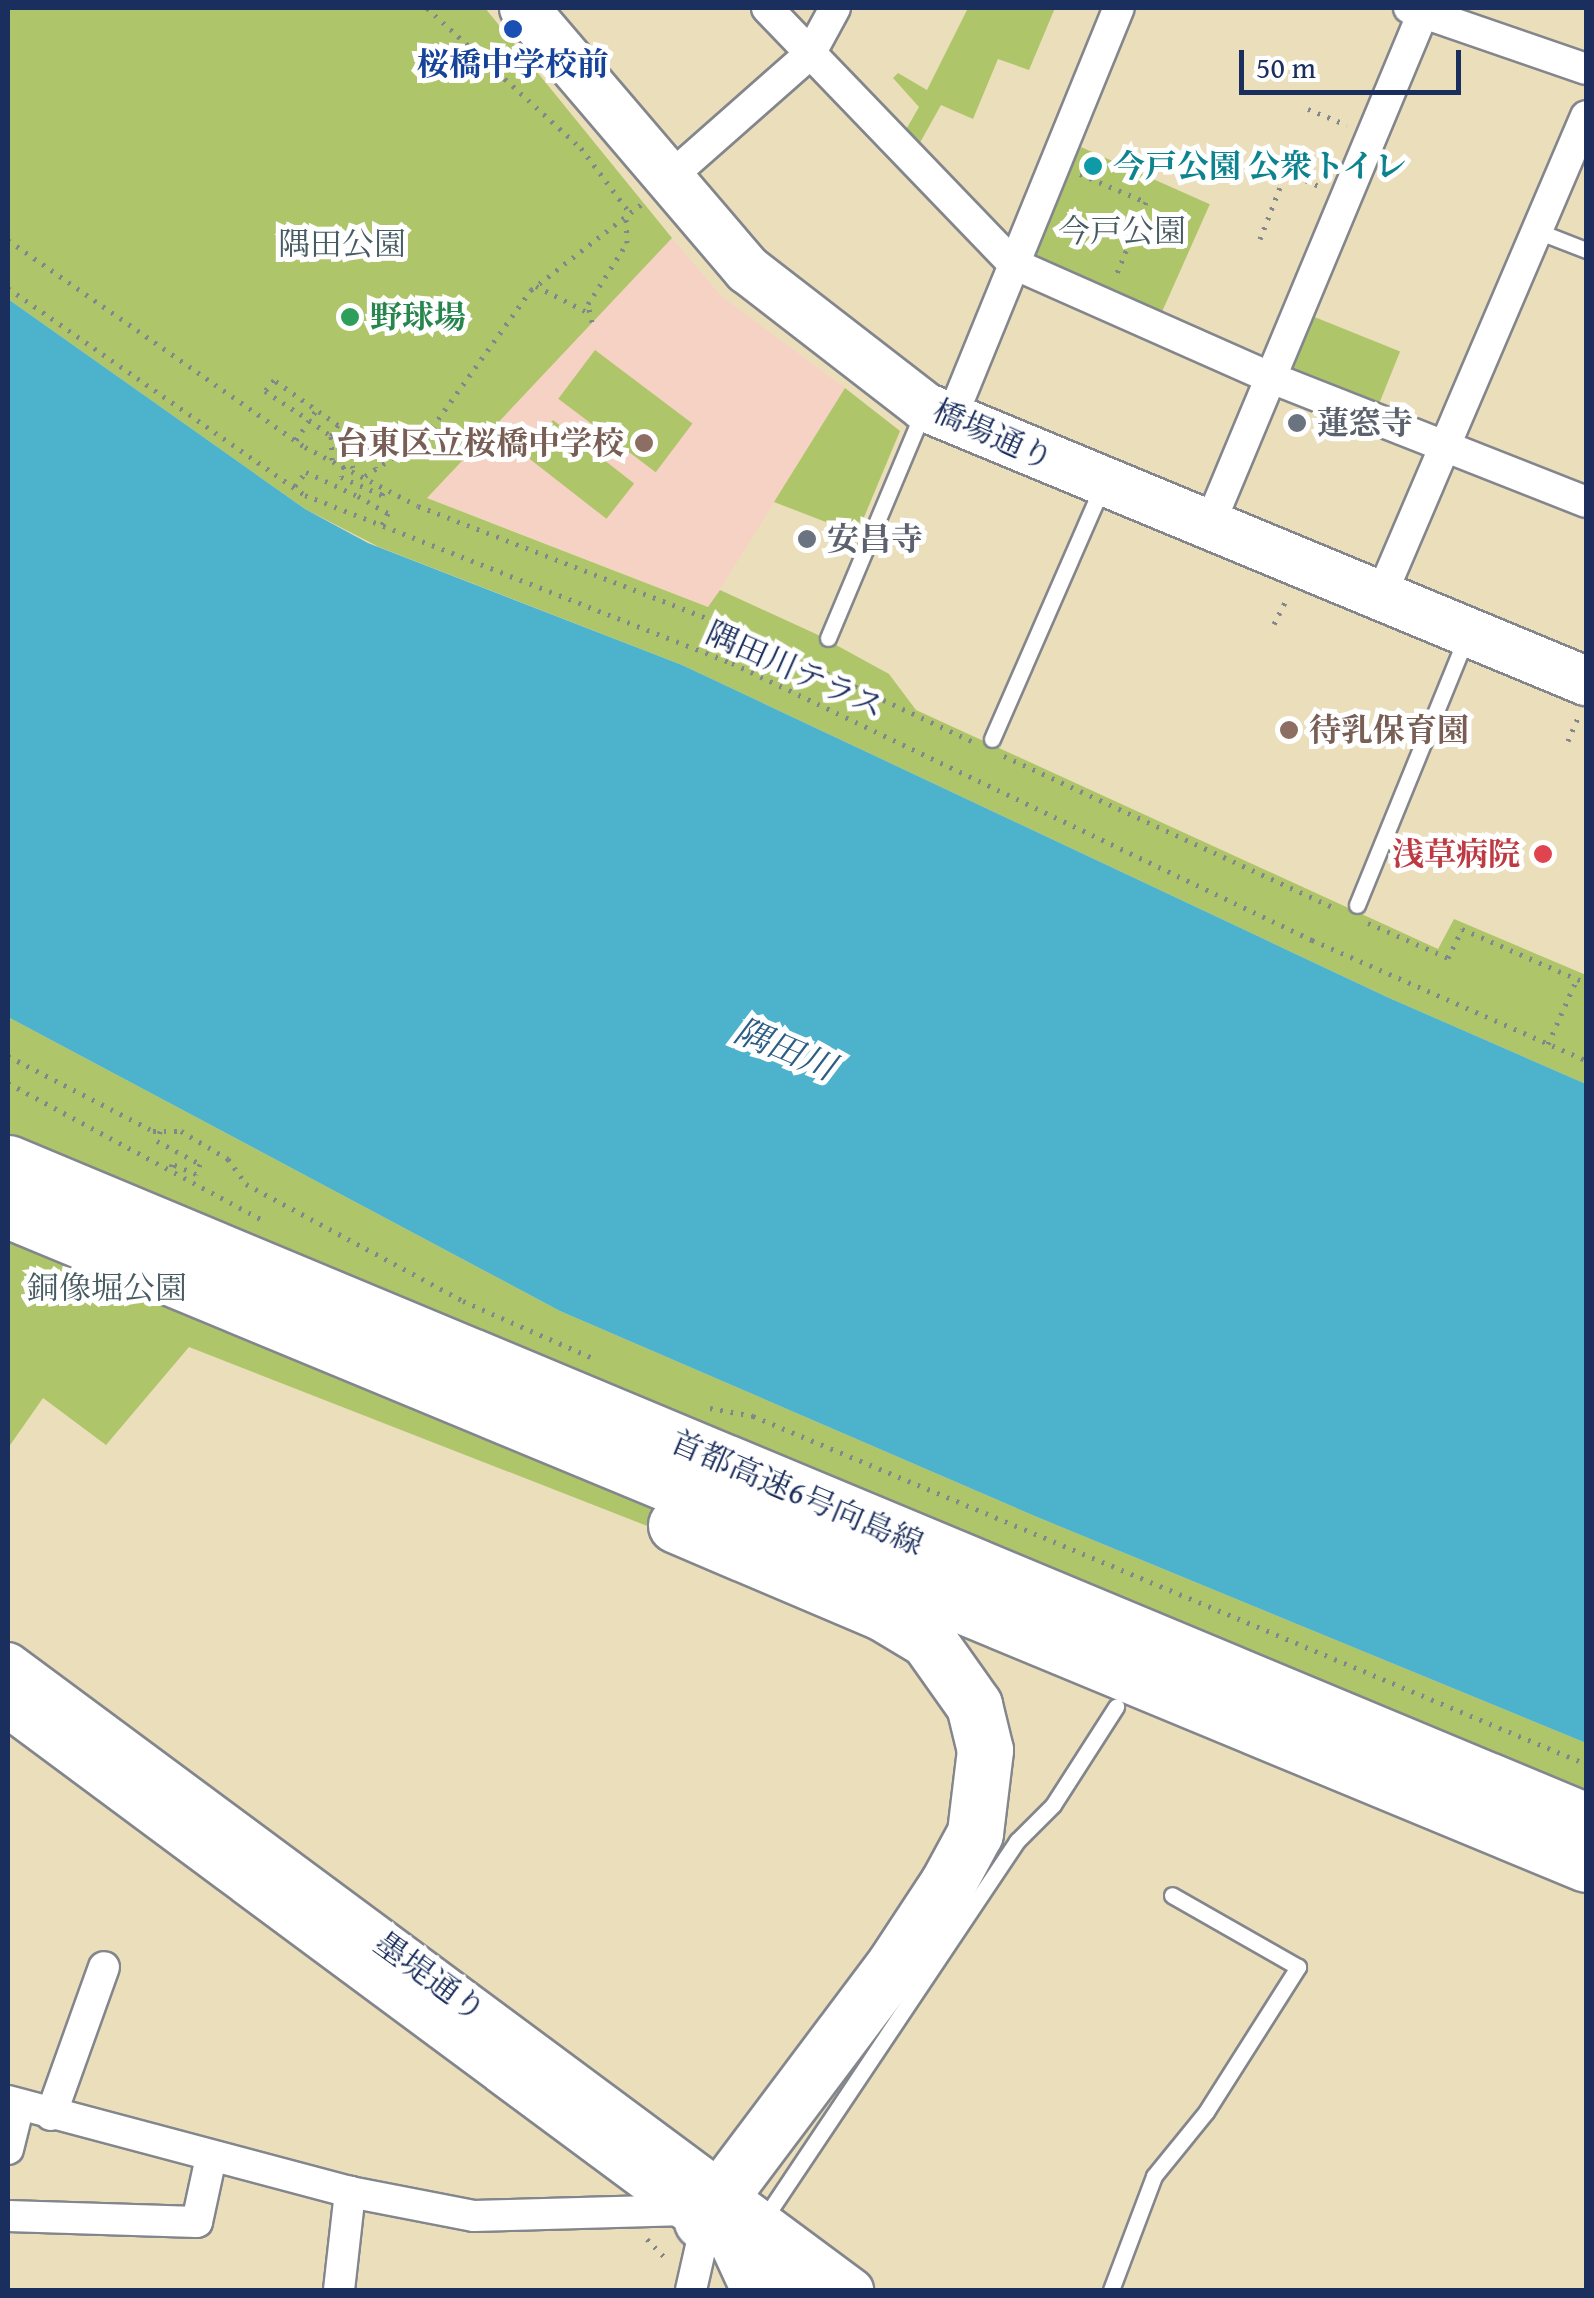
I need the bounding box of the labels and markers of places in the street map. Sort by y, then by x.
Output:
marker: 桜橋中学校前 [502,18,524,40]
place label: 桜橋中学校前 [417,45,609,83]
place label: 今戸公園 公衆トイレ [1113,147,1408,185]
marker: 今戸公園 公衆トイレ [1082,155,1104,177]
place label: 野球場 [370,298,466,336]
marker: 野球場 [339,306,361,328]
place label: 蓮窓寺 [1317,404,1413,442]
marker: 蓮窓寺 [1286,412,1308,434]
place label: 台東区立桜橋中学校 [336,424,624,462]
marker: 台東区立桜橋中学校 [633,432,655,454]
place label: 安昌寺 [827,520,923,558]
marker: 安昌寺 [796,528,818,550]
place label: 待乳保育園 [1309,711,1469,749]
marker: 待乳保育園 [1278,719,1300,741]
place label: 浅草病院 [1392,835,1520,873]
marker: 浅草病院 [1530,841,1556,867]

